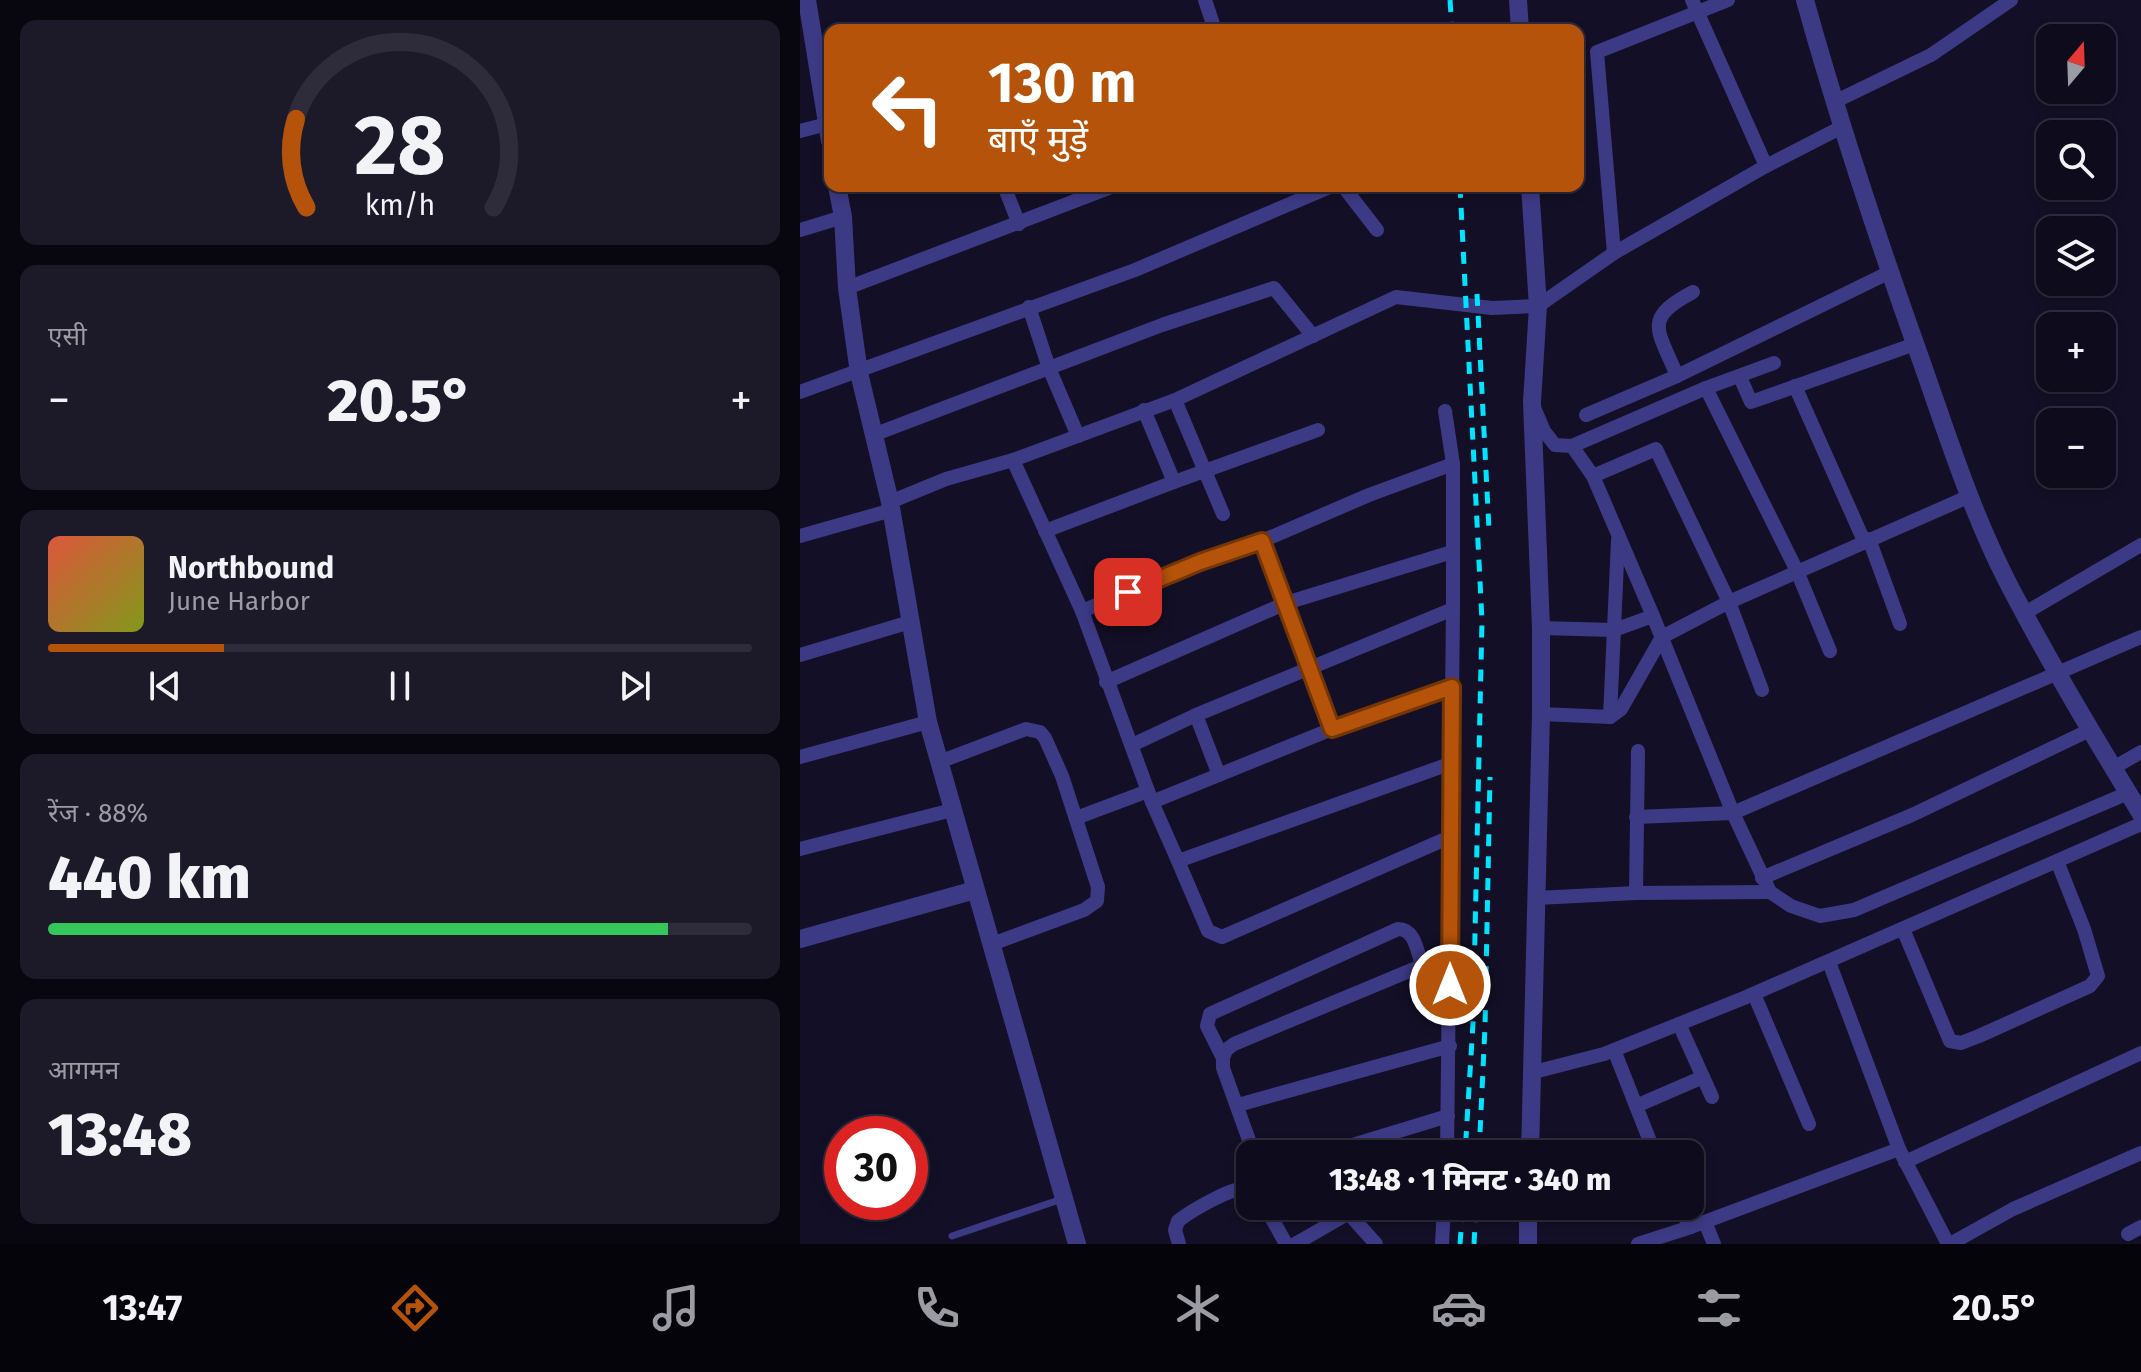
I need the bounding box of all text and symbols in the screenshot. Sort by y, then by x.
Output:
north arrow [2036,24,2116,104]
map controls [2036,24,2116,488]
text: 130 m [988,50,1136,117]
icon: left [856,56,960,160]
text: 28 [354,96,446,196]
text: बाएँ मुड़ें [988,118,1088,162]
button: search [2036,120,2116,200]
text: km/h [365,189,435,224]
button: layers [2036,216,2116,296]
button: + [2036,312,2116,392]
text: एसी [48,321,87,352]
text: 20.5° [327,365,473,437]
text: − [48,374,70,427]
text: + [730,374,752,427]
button: − [2036,408,2116,488]
text: Northbound [168,550,334,586]
pin [1094,558,1162,626]
icon: arrive [1106,570,1150,614]
text: June Harbor [168,586,310,617]
icon: previous [143,664,187,708]
icon: pause [378,664,422,708]
icon: next [613,664,657,708]
text: रेंज · 88% [48,798,148,829]
text: 440 km [48,842,251,914]
position arrow [1408,943,1492,1027]
text: आगमन [48,1055,119,1086]
text: 13:48 [48,1099,192,1171]
speed limit sign: 30 [824,1116,928,1220]
text: 13:48 · 1 मिनट · 340 m [1329,1162,1611,1198]
icon: directions [387,1280,443,1336]
icon: music [648,1280,704,1336]
icon: phone [909,1280,965,1336]
icon: climate [1170,1280,1226,1336]
icon: car [1431,1280,1487,1336]
icon: filters [1691,1280,1747,1336]
text: 13:47 [102,1286,182,1330]
text: 20.5° [1952,1286,2039,1330]

